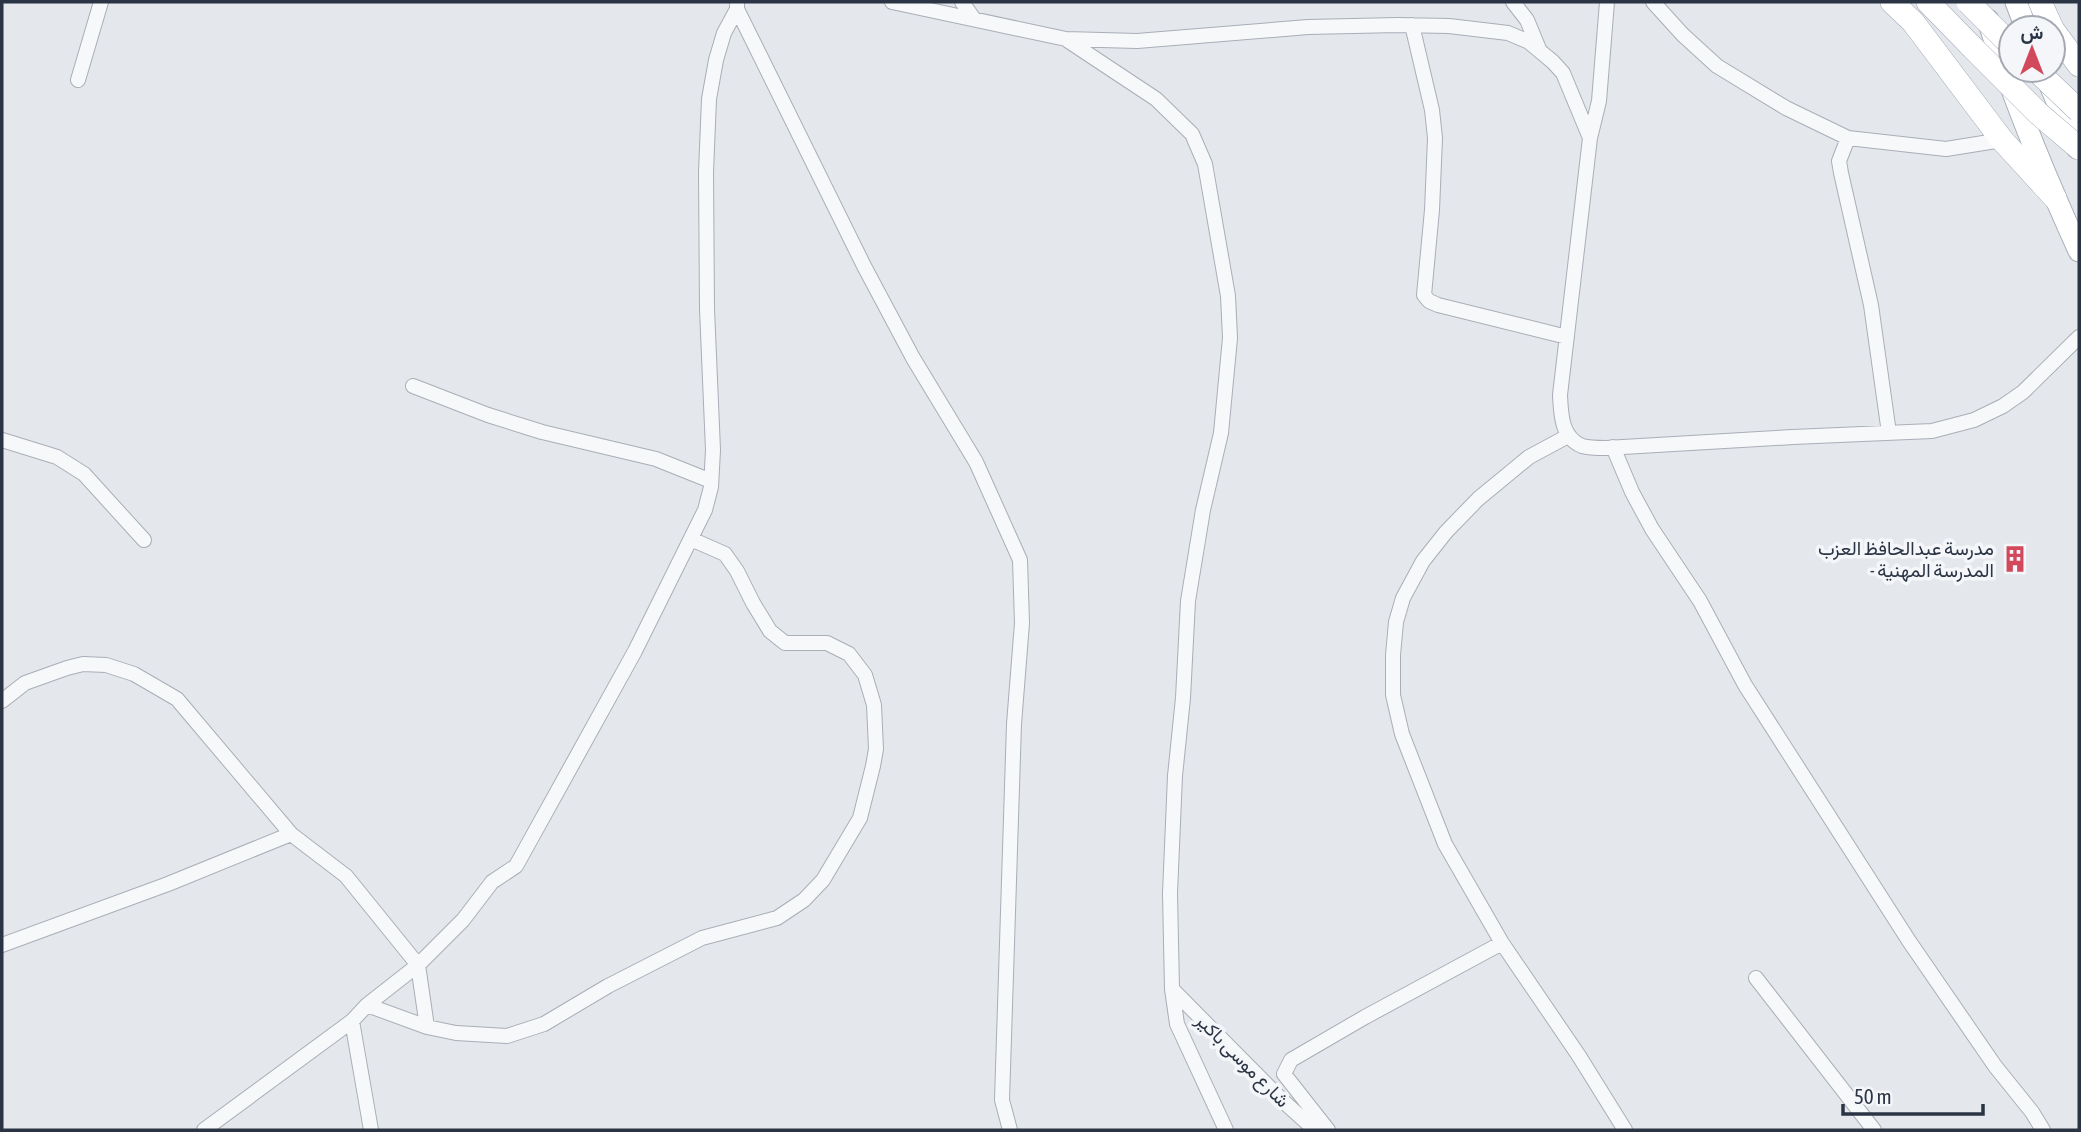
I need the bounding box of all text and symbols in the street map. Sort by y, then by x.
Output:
north arrow [1997,14,2067,84]
text: ش [2021,21,2044,44]
place label: مدرسة عبدالحافظ العزب - المدرسة المهنية [1818,537,1994,582]
building icon: مدرسة عبدالحافظ العزب - المدرسة المهنية [2000,544,2030,574]
street label: شارع موسى باكير [1190,1008,1294,1113]
scale bar [1843,1072,1983,1116]
text: 50 m [1854,1084,1892,1108]

